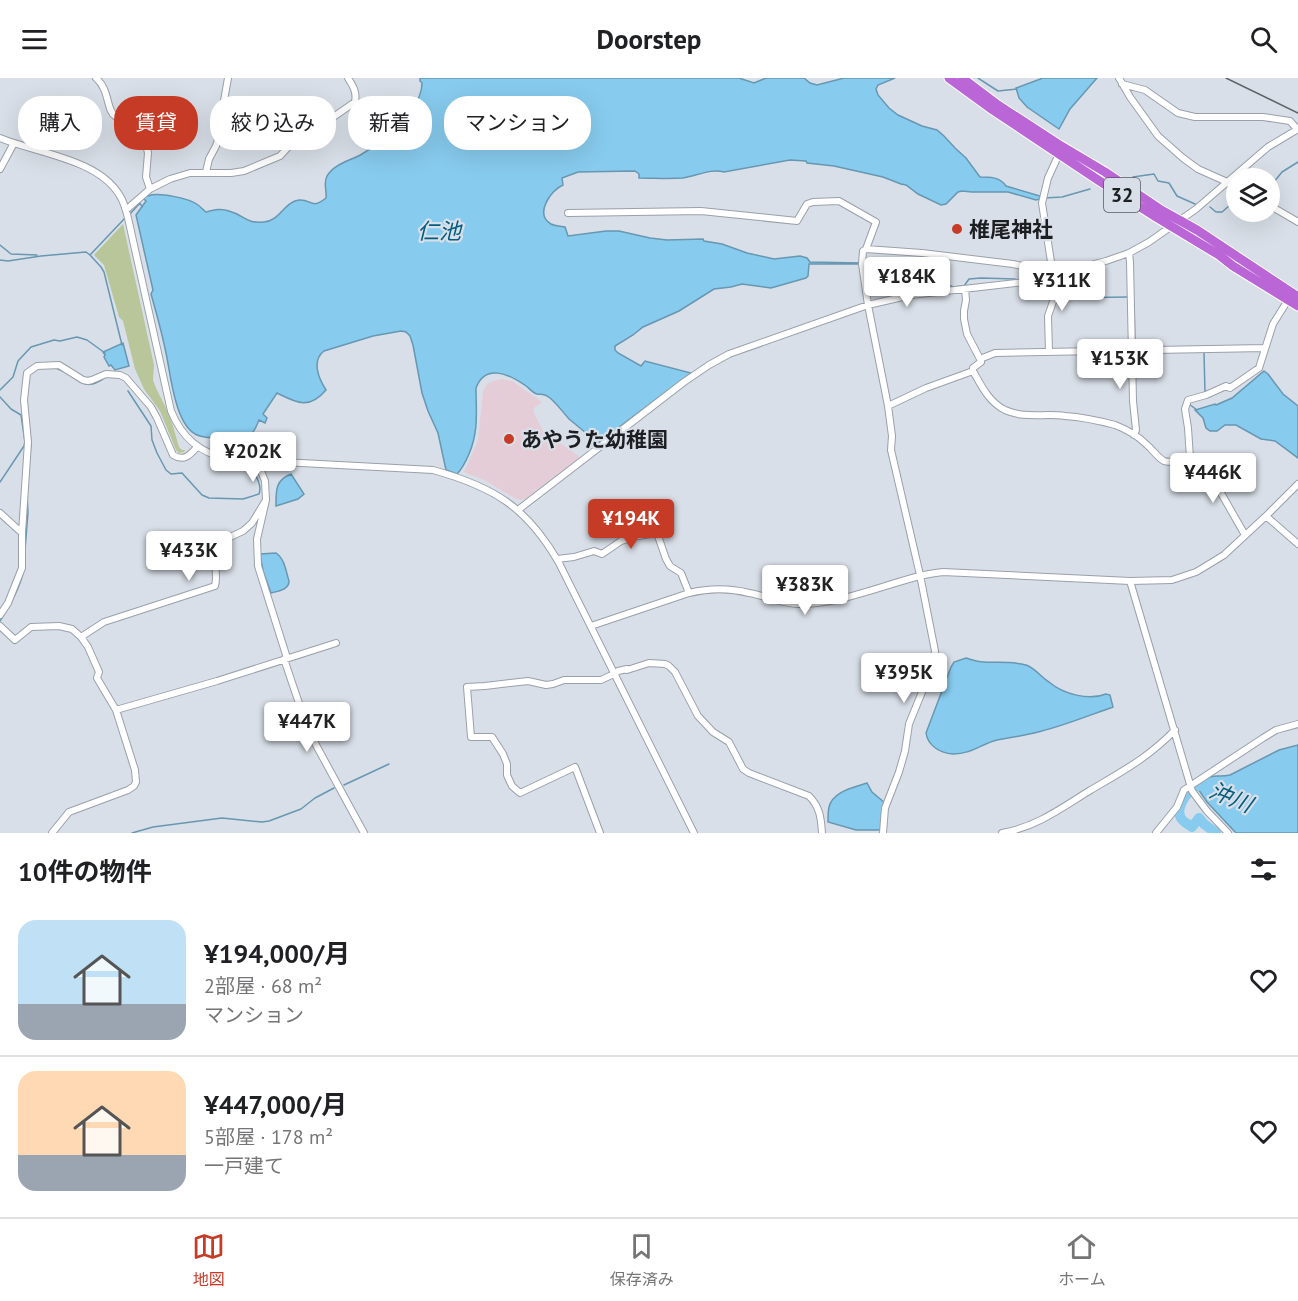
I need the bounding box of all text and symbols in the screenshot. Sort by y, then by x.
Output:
text: Doorstep [597,22,701,56]
icon: menu [18,23,51,56]
icon: search [1247,23,1280,56]
chip: 購入 [18,96,102,150]
chip: 賃貸 [114,96,198,150]
chip: 絞り込み [210,96,336,150]
chip: 新着 [348,96,432,150]
chip: マンション [444,96,591,150]
map controls [1226,168,1280,222]
button: layers [1226,168,1280,222]
road number: 32 [1104,178,1140,212]
place label: 椎尾神社 [969,216,1053,243]
water label: 仁池 [417,217,463,245]
marker: 椎尾神社 [950,222,964,236]
pin: ¥184K [865,257,949,308]
pin: ¥311K [1020,261,1104,312]
text: ¥184K [878,263,936,289]
text: ¥311K [1033,267,1091,293]
pin: ¥153K [1078,339,1162,390]
text: ¥153K [1091,345,1149,371]
place label: あやうた幼稚園 [521,426,668,453]
pin: ¥202K [211,432,295,483]
marker: あやうた幼稚園 [502,432,516,446]
text: ¥202K [224,438,282,464]
pin: ¥446K [1171,453,1255,504]
text: ¥446K [1184,459,1242,485]
pin: ¥194K [589,499,673,550]
text: ¥194K [602,505,660,531]
pin: ¥433K [147,531,231,582]
text: ¥433K [160,537,218,563]
pin: ¥383K [763,565,847,616]
text: ¥383K [776,571,834,597]
pin: ¥395K [862,653,946,704]
text: ¥395K [875,659,933,685]
pin: ¥447K [265,702,349,753]
text: ¥447K [278,708,336,734]
water label: 沖川 [1205,776,1258,819]
icon: filters [1247,853,1280,886]
text: 10件の物件 [18,855,151,888]
text: ¥194,000/月 [204,937,350,970]
icon: home [66,944,138,1016]
icon: heart [1247,964,1280,997]
text: 2部屋 · 68 m² [204,973,322,999]
text: マンション [204,1002,304,1028]
text: ¥447,000/月 [204,1088,347,1121]
icon: home [66,1095,138,1167]
icon: heart [1247,1115,1280,1148]
text: 5部屋 · 178 m² [204,1124,333,1150]
text: 一戸建て [204,1153,284,1179]
tab: 地図 [192,1230,225,1290]
tab: 保存済み [610,1230,674,1290]
tab: ホーム [1058,1230,1106,1290]

